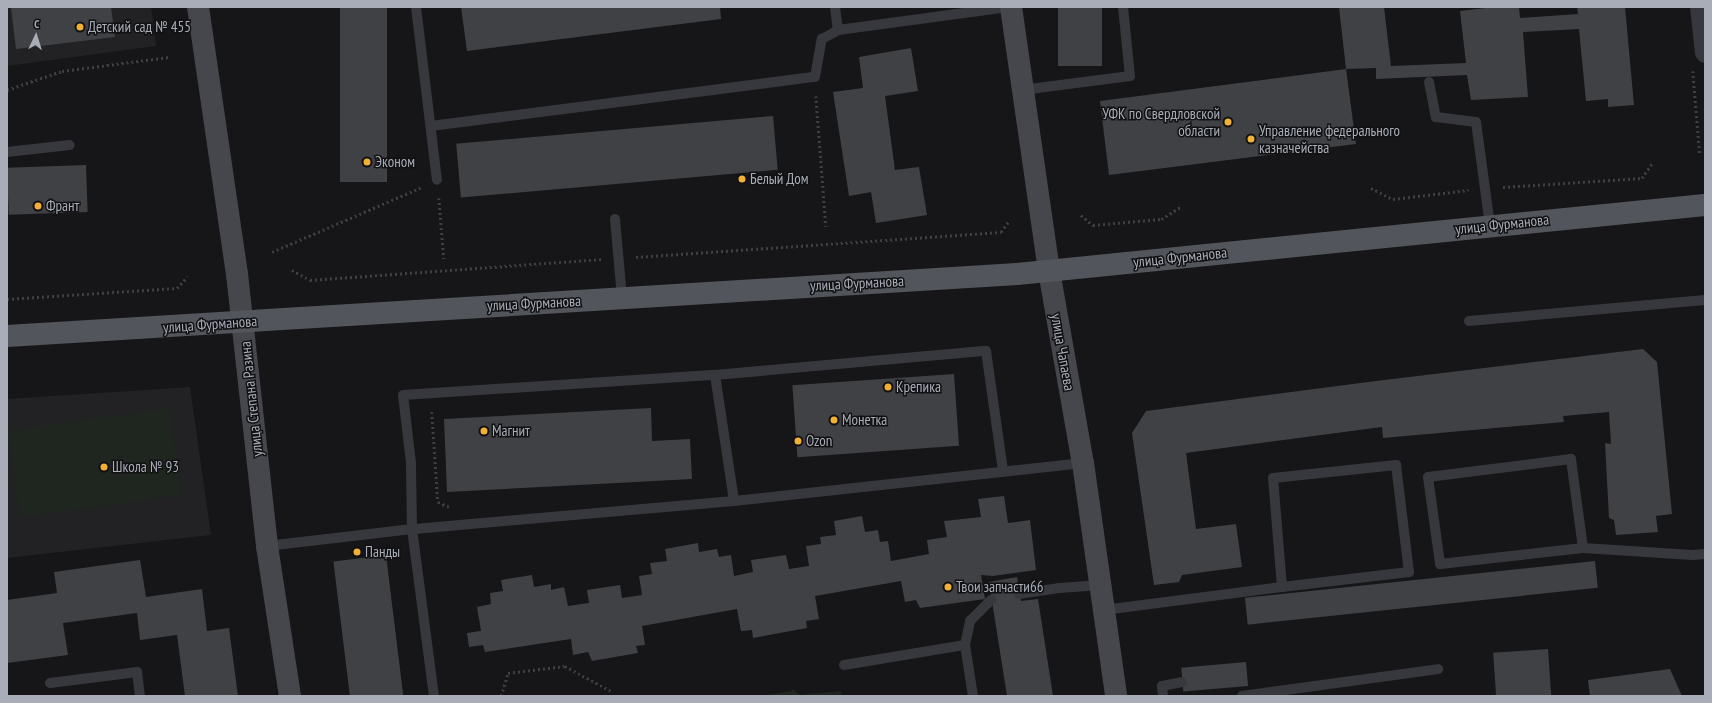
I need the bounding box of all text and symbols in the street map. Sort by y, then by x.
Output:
north arrow [16,16,56,56]
text: С [34,17,40,31]
place label: Детский сад № 455 [88,18,191,36]
marker: Детский сад № 455 [75,22,85,32]
place label: УФК по Свердловской области [1102,104,1220,139]
marker: УФК по Свердловской области [1223,117,1233,127]
place label: Управление федерального казначейства [1259,121,1400,156]
marker: Управление федерального казначейства [1246,134,1256,144]
place label: Эконом [375,153,415,171]
marker: Эконом [362,157,372,167]
place label: Белый Дом [750,170,809,188]
marker: Белый Дом [737,174,747,184]
place label: Франт [46,197,79,215]
marker: Франт [33,201,43,211]
street label: улица Фурманова [1454,210,1550,238]
street label: улица Фурманова [1132,243,1228,271]
street label: улица Фурманова [809,272,905,294]
street label: улица Фурманова [486,292,582,314]
street label: улица Фурманова [162,312,258,336]
street label: улица Чапаева [1047,312,1079,392]
street label: улица Степана Разина [236,340,266,458]
place label: Крепика [896,378,941,396]
marker: Крепика [883,382,893,392]
place label: Монетка [842,411,887,429]
marker: Монетка [829,415,839,425]
place label: Магнит [492,422,530,440]
marker: Магнит [479,426,489,436]
place label: Ozon [806,432,832,450]
marker: Ozon [793,436,803,446]
place label: Школа № 93 [112,458,179,476]
marker: Школа № 93 [99,462,109,472]
place label: Панды [365,543,400,561]
marker: Панды [352,547,362,557]
place label: Твои запчасти66 [956,578,1043,596]
marker: Твои запчасти66 [943,582,953,592]

